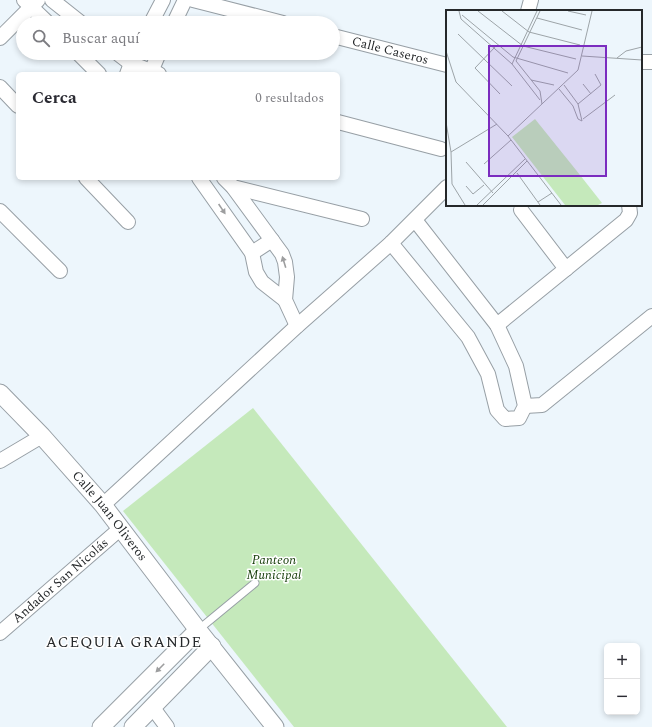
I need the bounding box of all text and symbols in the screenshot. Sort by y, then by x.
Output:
inset map [446,10,642,206]
search box [16,16,340,60]
icon: search [30,27,52,49]
text: Buscar aquí [62,27,140,50]
street label: Calle Caseros [350,31,431,70]
text: Cerca [32,85,77,111]
text: 0 resultados [255,88,324,108]
one-way arrow [218,204,226,214]
one-way arrow [281,255,287,267]
street label: Calle Juan Oliveros [67,466,152,565]
street label: Andador San Nicolás [8,533,113,628]
park label: Panteon Municipal [247,550,302,585]
district label: ACEQUIA GRANDE [46,631,202,654]
map controls [604,643,640,715]
button: + [604,643,640,679]
one-way arrow [155,663,165,673]
button: − [604,679,640,715]

